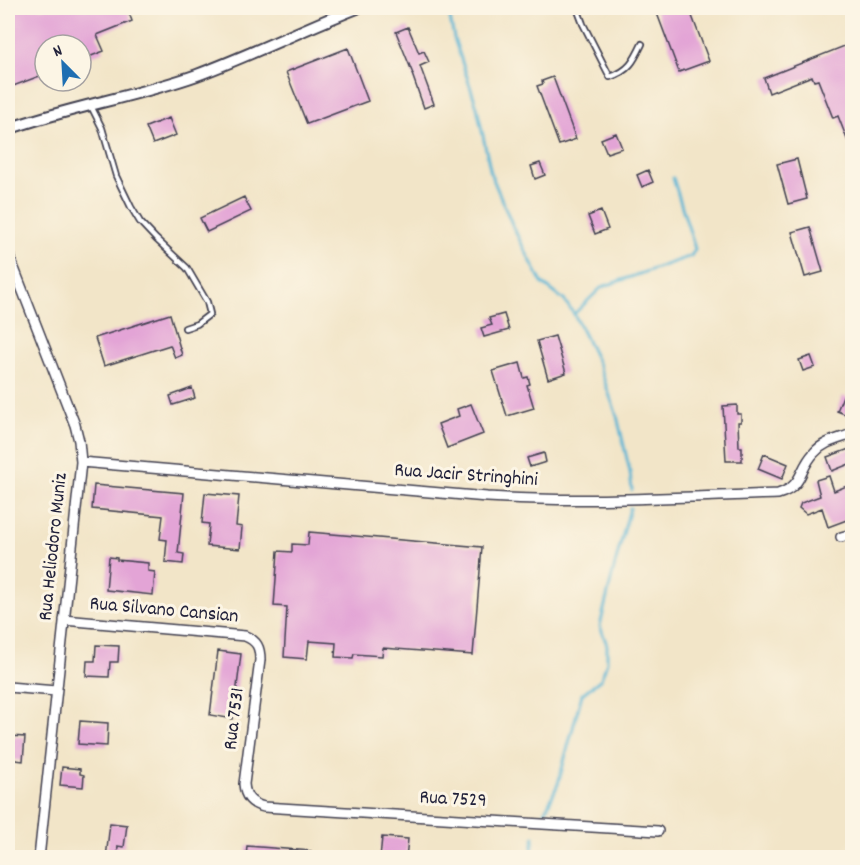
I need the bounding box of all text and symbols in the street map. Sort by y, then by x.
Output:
north arrow [33,33,93,93]
text: N [50,39,66,64]
street label: Rua Jacir Stringhini [393,457,539,495]
street label: Rua Heliodoro Muniz [32,471,76,622]
street label: Rua Silvano Cansian [88,591,240,631]
street label: Rua 7531 [217,686,253,752]
street label: Rua 7529 [419,784,487,816]

